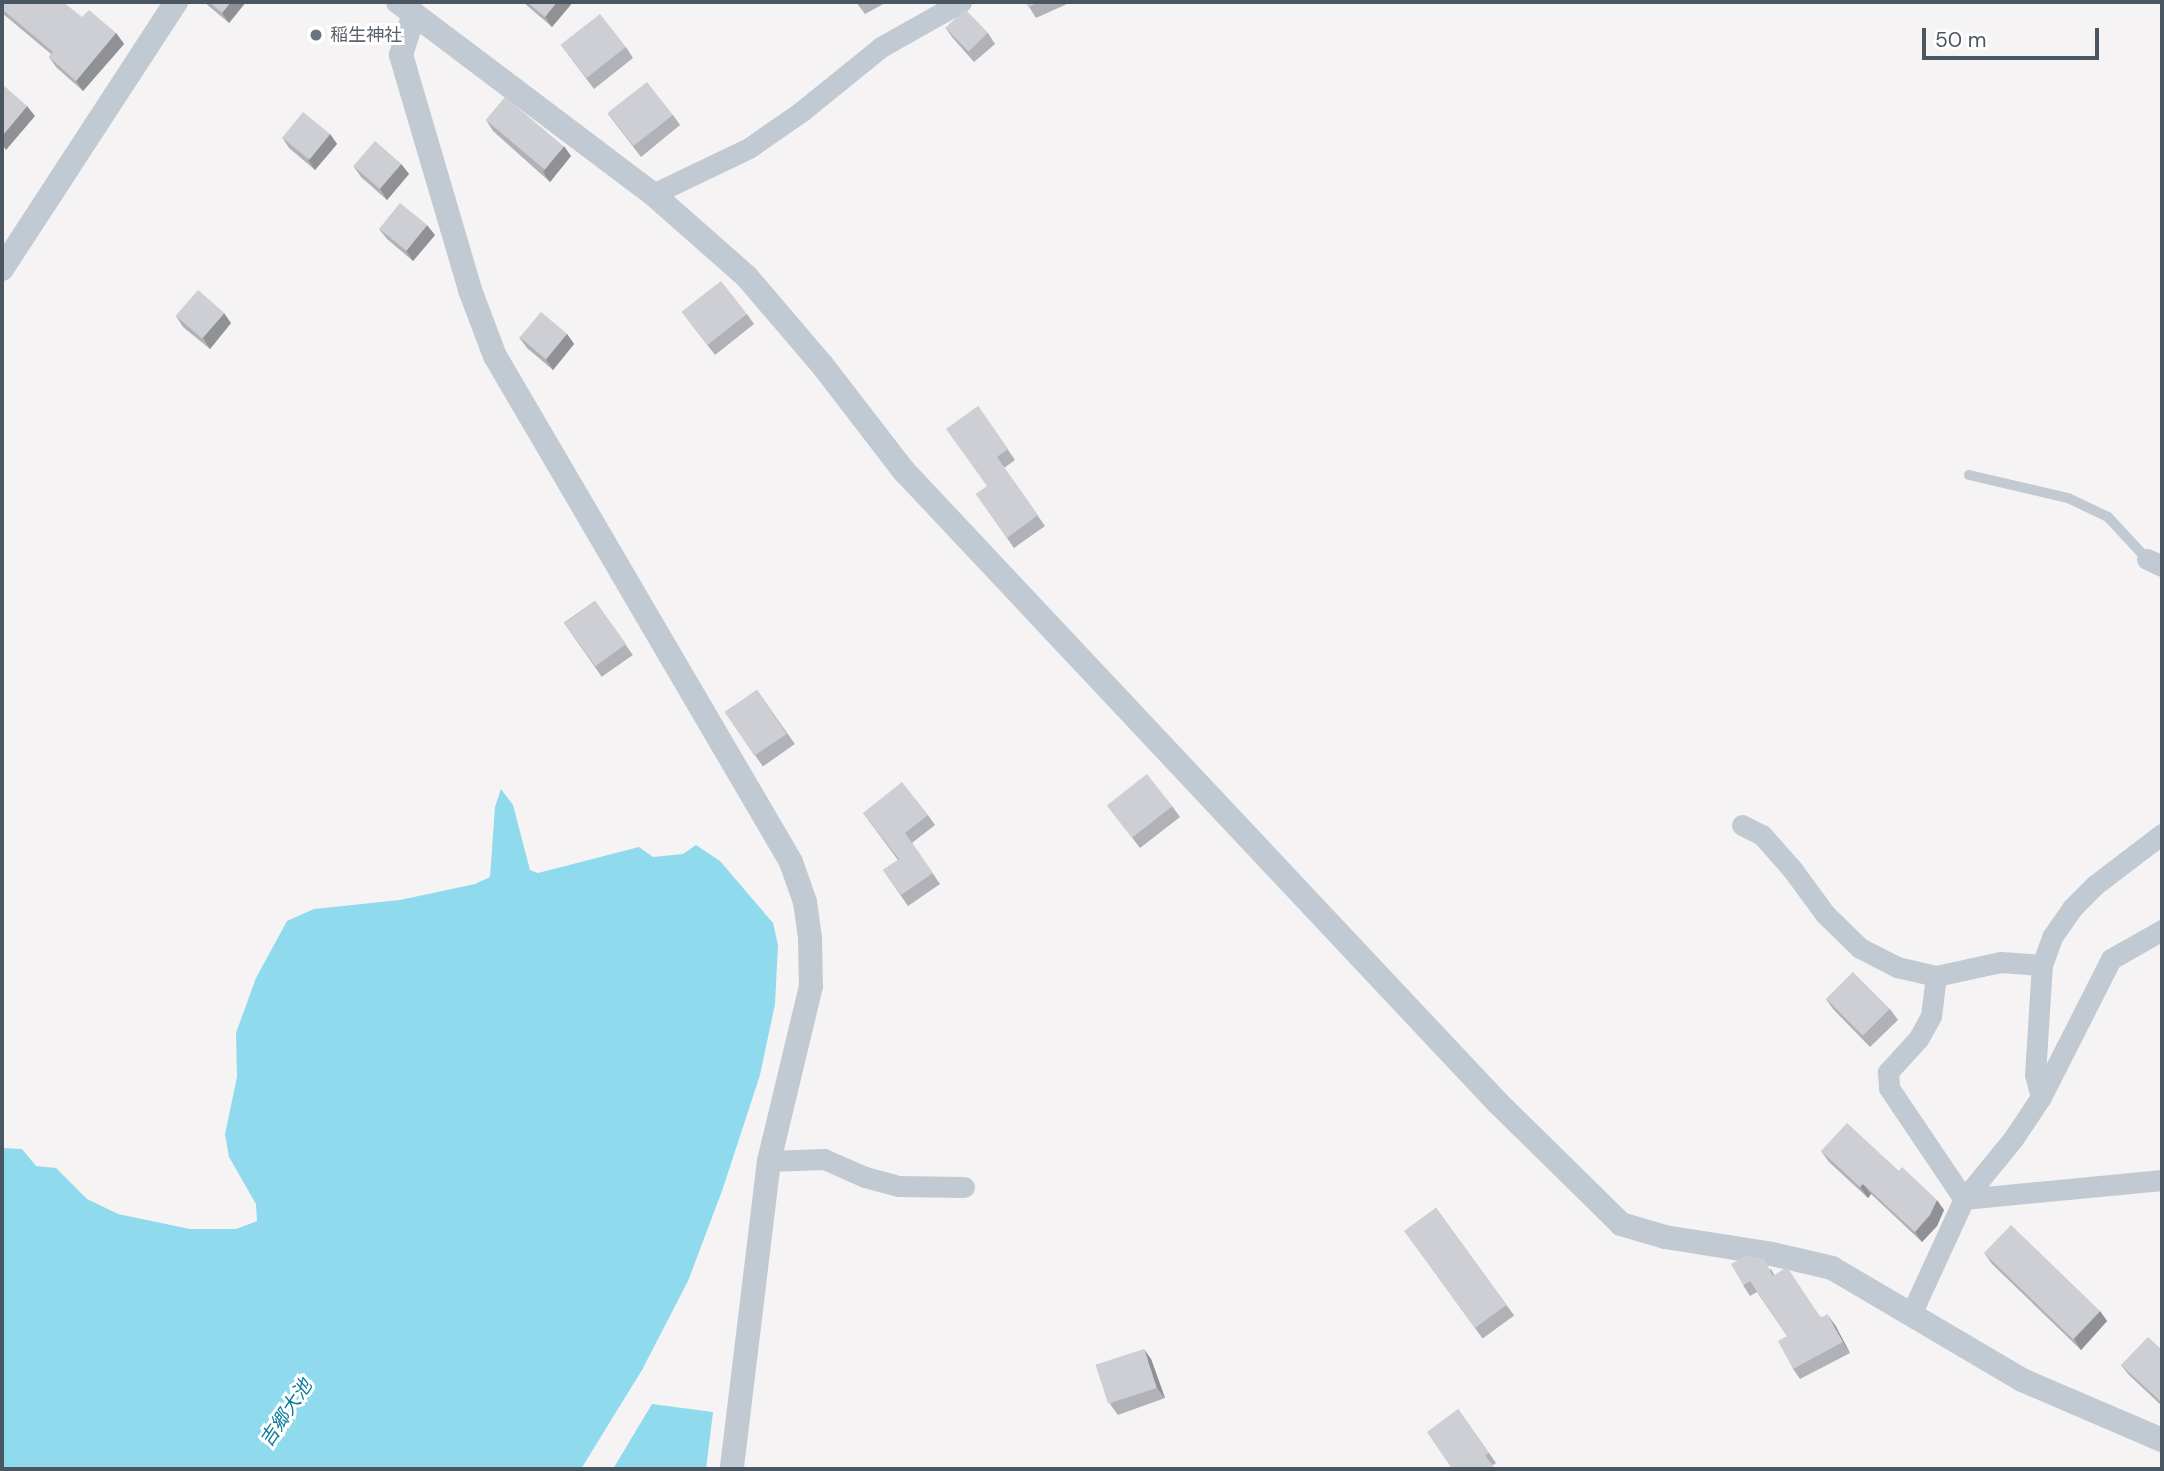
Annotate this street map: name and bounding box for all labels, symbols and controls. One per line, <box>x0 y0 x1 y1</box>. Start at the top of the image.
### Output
scale bar <box>1926 14 2103 58</box>
place label: 稲生神社 <box>330 24 402 46</box>
text: 50 m <box>1935 26 1986 54</box>
marker: 稲生神社 <box>308 27 324 43</box>
water label: 吉郷大池 <box>255 1375 317 1451</box>

